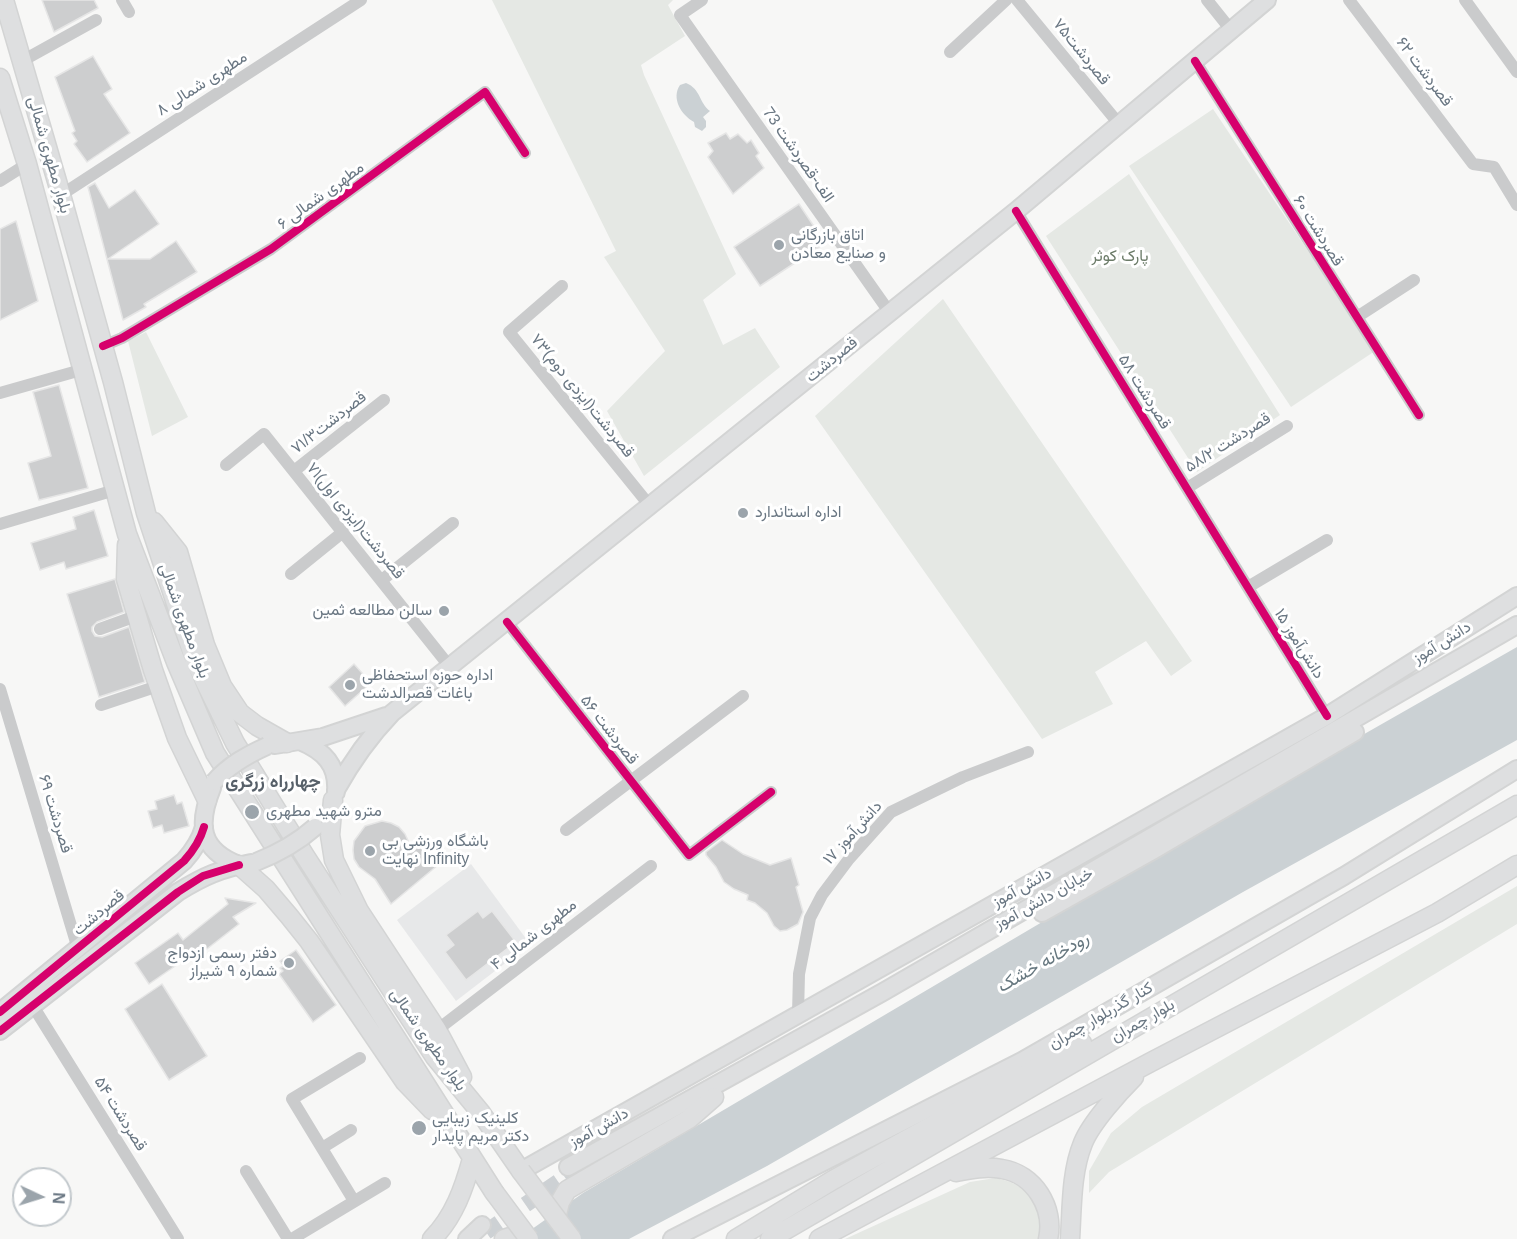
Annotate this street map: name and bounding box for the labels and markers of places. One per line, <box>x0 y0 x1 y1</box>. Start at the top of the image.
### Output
place label: اتاق بازرگانی و صنایع معادن <box>791 226 886 264</box>
marker: اتاق بازرگانی و صنایع معادن <box>772 238 786 252</box>
place label: اداره استاندارد <box>755 503 842 523</box>
marker: اداره استاندارد <box>736 506 750 520</box>
place label: سالن مطالعه ثمین <box>313 601 432 621</box>
marker: سالن مطالعه ثمین <box>437 604 451 618</box>
place label: اداره حوزه استحفاظی باغات قصرالدشت <box>362 666 493 704</box>
marker: اداره حوزه استحفاظی باغات قصرالدشت <box>343 678 357 692</box>
place label: مترو شهید مطهری <box>266 802 382 822</box>
marker: مترو شهید مطهری <box>243 803 261 821</box>
place label: باشگاه ورزشی بی نهایت Infinity <box>382 832 488 870</box>
marker: باشگاه ورزشی بی نهایت Infinity <box>363 844 377 858</box>
place label: دفتر رسمی ازدواج شماره ۹ شیراز <box>167 944 277 982</box>
marker: دفتر رسمی ازدواج شماره ۹ شیراز <box>282 956 296 970</box>
place label: کلینیک زیبایی دکتر مریم پایدار <box>432 1109 529 1147</box>
marker: کلینیک زیبایی دکتر مریم پایدار <box>410 1119 428 1137</box>

